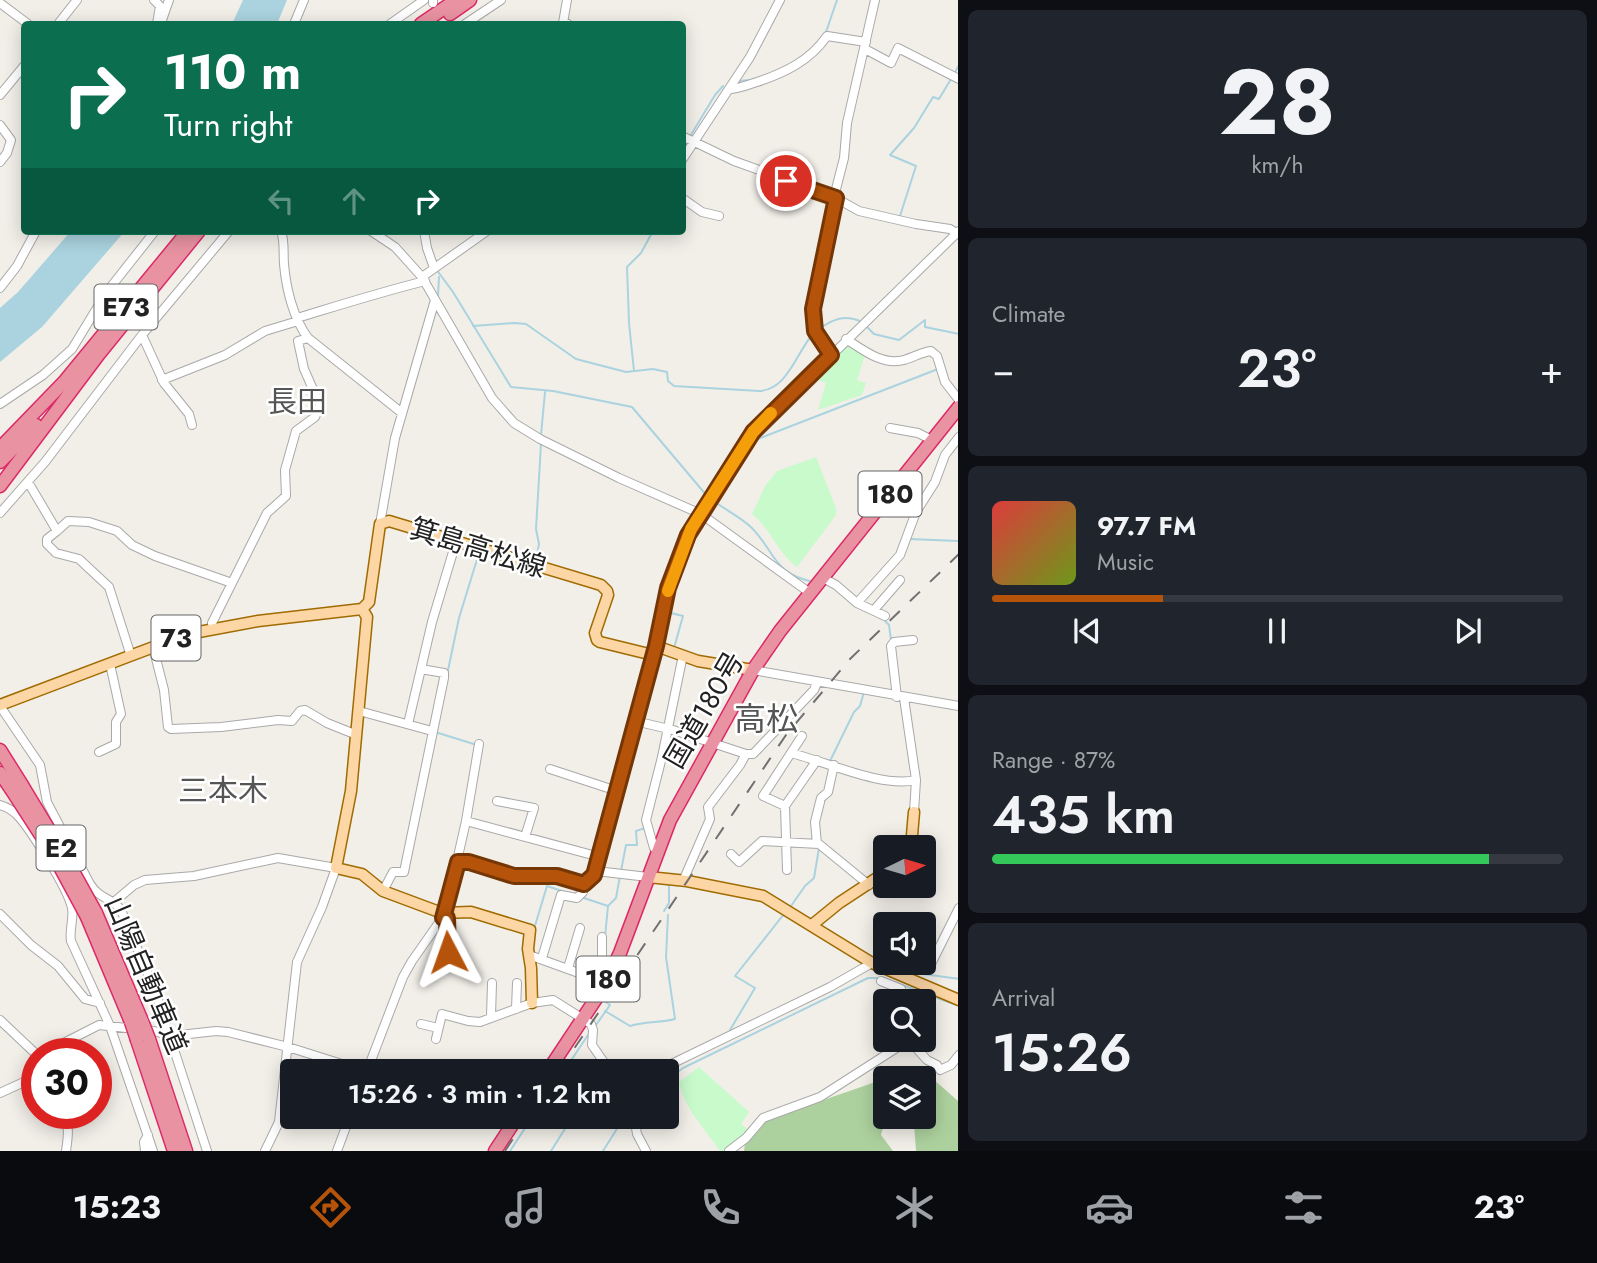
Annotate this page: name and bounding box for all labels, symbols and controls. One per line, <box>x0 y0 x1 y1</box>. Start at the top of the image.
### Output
text: 110 m <box>164 37 301 107</box>
text: 28 <box>1219 37 1336 168</box>
icon: right <box>49 49 140 140</box>
text: Turn right <box>164 102 293 148</box>
text: km/h <box>1252 148 1303 182</box>
pin <box>756 151 816 211</box>
icon: arrive <box>767 162 805 200</box>
icon: left <box>262 182 300 220</box>
icon: ahead <box>335 182 373 220</box>
icon: right <box>408 182 446 220</box>
road number: E73 <box>94 284 158 330</box>
text: Climate <box>992 297 1065 331</box>
text: 23° <box>1238 331 1316 407</box>
text: − <box>992 342 1014 397</box>
text: + <box>1540 342 1563 397</box>
district label: 長田 <box>267 380 327 423</box>
road number: 180 <box>858 472 922 516</box>
text: 97.7 FM <box>1097 507 1196 545</box>
street label: 箕島高松線 <box>405 508 551 588</box>
text: Music <box>1097 545 1154 579</box>
icon: previous <box>1068 612 1106 650</box>
icon: pause <box>1258 612 1296 650</box>
icon: next <box>1449 612 1487 650</box>
road number: 73 <box>152 616 200 660</box>
street label: 国道180号 <box>654 644 754 776</box>
district label: 高松 <box>734 696 798 742</box>
text: Range · 87% <box>992 743 1115 777</box>
district label: 三本木 <box>178 769 268 812</box>
text: 435 km <box>992 777 1175 853</box>
road number: E2 <box>36 826 86 870</box>
north arrow <box>873 835 936 898</box>
map controls <box>873 835 936 1129</box>
street label: 山陽自動車道 <box>94 890 198 1060</box>
button: sound <box>873 912 936 975</box>
position arrow <box>411 915 485 989</box>
road number: 180 <box>576 956 640 1002</box>
text: Arrival <box>992 981 1055 1015</box>
button: search <box>873 989 936 1052</box>
text: 15:26 <box>992 1015 1132 1091</box>
speed limit sign: 30 <box>21 1038 112 1129</box>
button: layers <box>873 1066 936 1129</box>
text: 15:26 · 3 min · 1.2 km <box>348 1075 611 1113</box>
icon: directions <box>306 1183 355 1232</box>
icon: music <box>501 1183 550 1232</box>
icon: phone <box>696 1183 745 1232</box>
icon: climate <box>890 1183 939 1232</box>
icon: car <box>1085 1183 1134 1232</box>
icon: filters <box>1279 1183 1328 1232</box>
text: 15:23 <box>73 1184 161 1230</box>
text: 23° <box>1474 1184 1524 1230</box>

